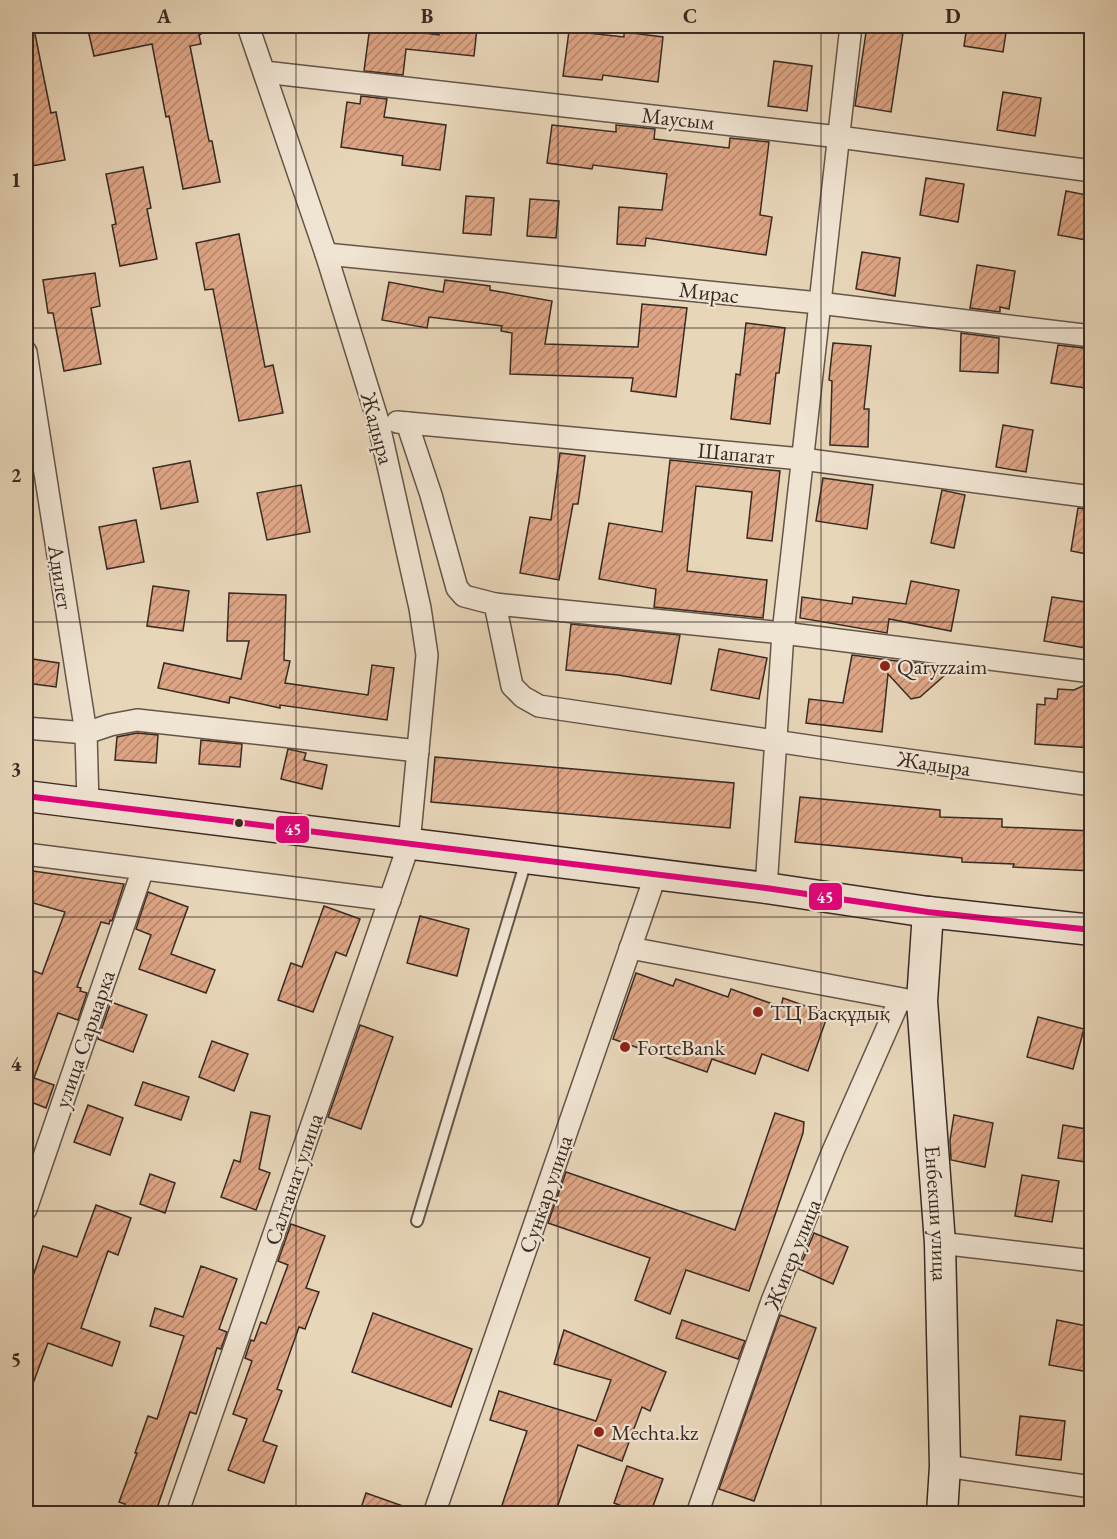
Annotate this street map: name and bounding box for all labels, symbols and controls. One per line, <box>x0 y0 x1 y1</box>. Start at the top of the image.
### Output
text: A <box>156 3 172 29</box>
text: B <box>421 3 433 29</box>
text: C <box>683 3 697 29</box>
text: D <box>945 3 961 29</box>
street label: Маусым <box>640 100 716 137</box>
text: 1 <box>11 167 21 193</box>
street label: Мирас <box>678 275 740 310</box>
street label: Жадыра <box>354 388 401 468</box>
street label: Шапагат <box>696 436 776 471</box>
text: 2 <box>11 462 22 488</box>
street label: Адилет <box>41 542 80 611</box>
place label: Qaryzzaim <box>897 652 987 681</box>
marker: Qaryzzaim <box>878 659 892 673</box>
street label: Жадыра <box>894 744 973 783</box>
text: 3 <box>11 756 21 782</box>
line badge: 45 <box>275 815 310 844</box>
unlabelled marker <box>233 817 245 829</box>
text: 45 <box>285 819 301 840</box>
line badge: 45 <box>808 882 843 911</box>
text: 45 <box>817 887 833 908</box>
street label: улица Сарыарка <box>47 966 122 1112</box>
place label: ТЦ Басқұдық <box>770 998 891 1027</box>
marker: ТЦ Басқұдық <box>751 1005 765 1019</box>
place label: ForteBank <box>637 1033 726 1062</box>
marker: ForteBank <box>618 1040 632 1054</box>
text: 4 <box>11 1051 22 1077</box>
street label: Салтанат улица <box>257 1109 330 1249</box>
street label: Сункар улица <box>512 1131 579 1257</box>
street label: Енбекши улица <box>918 1144 955 1282</box>
street label: Жигер улица <box>757 1194 828 1315</box>
text: 5 <box>11 1346 21 1372</box>
place label: Mechta.kz <box>611 1418 699 1447</box>
marker: Mechta.kz <box>592 1425 606 1439</box>

